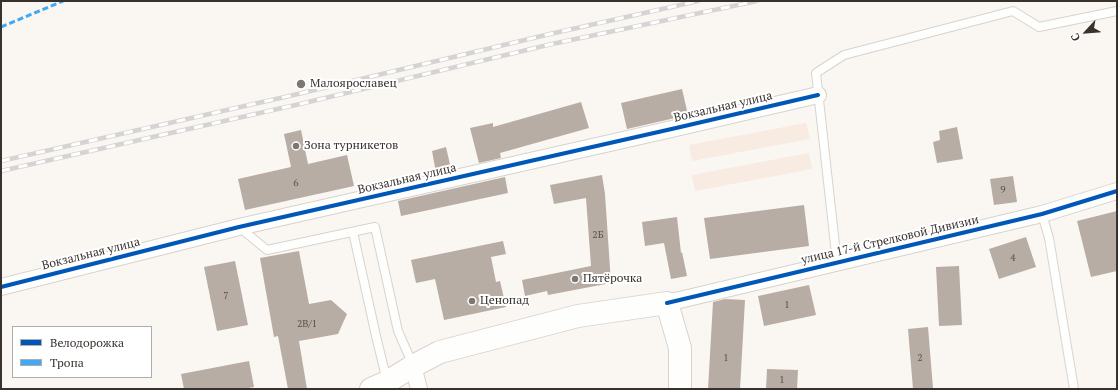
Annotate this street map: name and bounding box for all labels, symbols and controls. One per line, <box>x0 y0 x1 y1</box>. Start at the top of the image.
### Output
north arrow <box>1066 12 1106 52</box>
text: С <box>1067 31 1083 44</box>
place label: Малоярославец <box>310 77 397 91</box>
marker: Малоярославец <box>295 78 307 90</box>
street label: Вокзальная улица <box>672 89 774 125</box>
place label: Зона турникетов <box>304 139 398 153</box>
marker: Зона турникетов <box>291 141 301 151</box>
street label: Вокзальная улица <box>356 161 458 197</box>
house number: 6 <box>293 177 299 189</box>
house number: 9 <box>1000 184 1006 196</box>
street label: улица 17-й Стрелковой Дивизии <box>800 213 980 267</box>
house number: 2Б <box>592 229 604 241</box>
street label: Вокзальная улица <box>40 235 142 273</box>
house number: 4 <box>1010 252 1016 264</box>
place label: Пятёрочка <box>583 272 642 286</box>
marker: Пятёрочка <box>570 274 580 284</box>
house number: 7 <box>223 290 229 302</box>
place label: Ценопад <box>480 294 529 308</box>
marker: Ценопад <box>467 296 477 306</box>
house number: 1 <box>784 299 790 311</box>
house number: 2В/1 <box>297 318 317 330</box>
legend <box>12 326 152 378</box>
text: Велодорожка <box>50 335 124 350</box>
house number: 1 <box>723 352 729 364</box>
house number: 2 <box>917 352 923 364</box>
text: Тропа <box>50 355 84 370</box>
house number: 1 <box>779 374 785 386</box>

